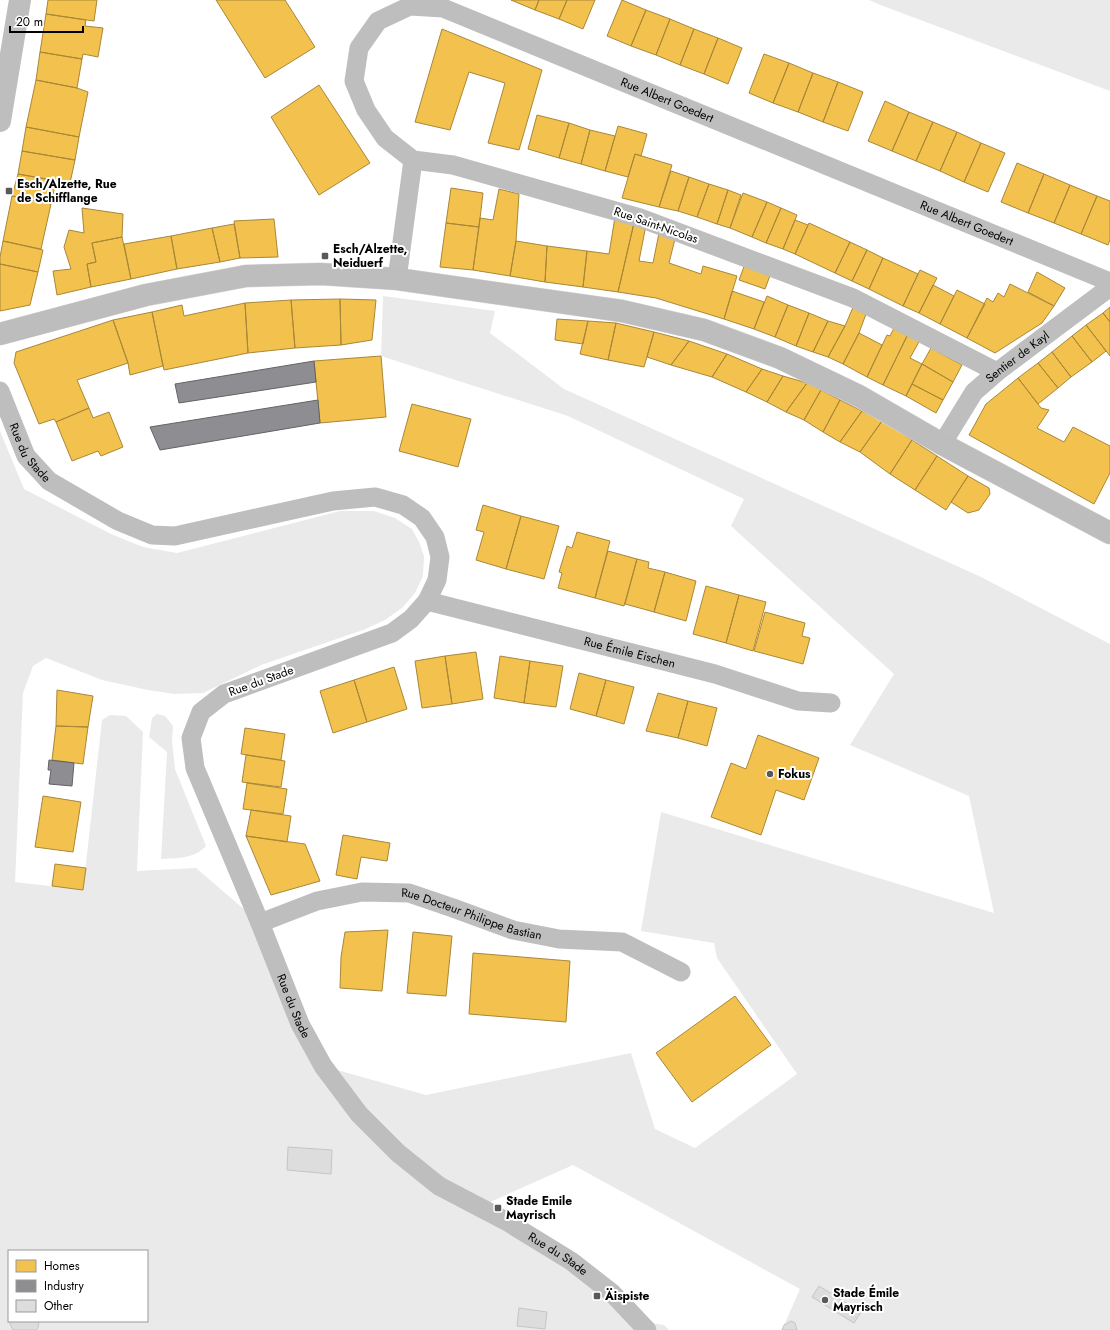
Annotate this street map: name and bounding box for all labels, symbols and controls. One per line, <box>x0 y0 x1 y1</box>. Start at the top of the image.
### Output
scale bar <box>10 8 83 34</box>
text: 20 m <box>16 13 43 31</box>
street label: Rue Albert Goedert <box>618 73 717 127</box>
place label: Esch/Alzette, Rue de Schifflange <box>17 175 117 207</box>
marker: Esch/Alzette, Rue de Schifflange <box>4 186 14 196</box>
street label: Rue Albert Goedert <box>917 196 1016 250</box>
street label: Rue Saint-Nicolas <box>611 202 701 248</box>
place label: Esch/Alzette, Neiduerf <box>333 240 407 272</box>
marker: Esch/Alzette, Neiduerf <box>320 251 330 261</box>
street label: Sentier de Kayl <box>982 327 1053 387</box>
street label: Rue du Stade <box>5 420 55 486</box>
street label: Rue Émile Eischen <box>582 632 677 673</box>
street label: Rue du Stade <box>226 661 296 701</box>
place label: Fokus <box>778 765 811 783</box>
marker: Fokus <box>765 769 775 779</box>
street label: Rue Docteur Philippe Bastian <box>401 884 543 944</box>
street label: Rue du Stade <box>272 971 315 1041</box>
place label: Stade Emile Mayrisch <box>506 1192 572 1224</box>
marker: Stade Emile Mayrisch <box>493 1203 503 1213</box>
street label: Rue du Stade <box>525 1228 592 1280</box>
legend <box>8 1250 148 1322</box>
text: Homes <box>44 1257 80 1275</box>
text: Industry <box>44 1277 85 1295</box>
place label: Stade Émile Mayrisch <box>833 1284 899 1316</box>
place label: Äispiste <box>604 1287 650 1305</box>
marker: Äispiste <box>592 1291 602 1301</box>
marker: Stade Émile Mayrisch <box>820 1295 830 1305</box>
text: Other <box>44 1297 74 1315</box>

